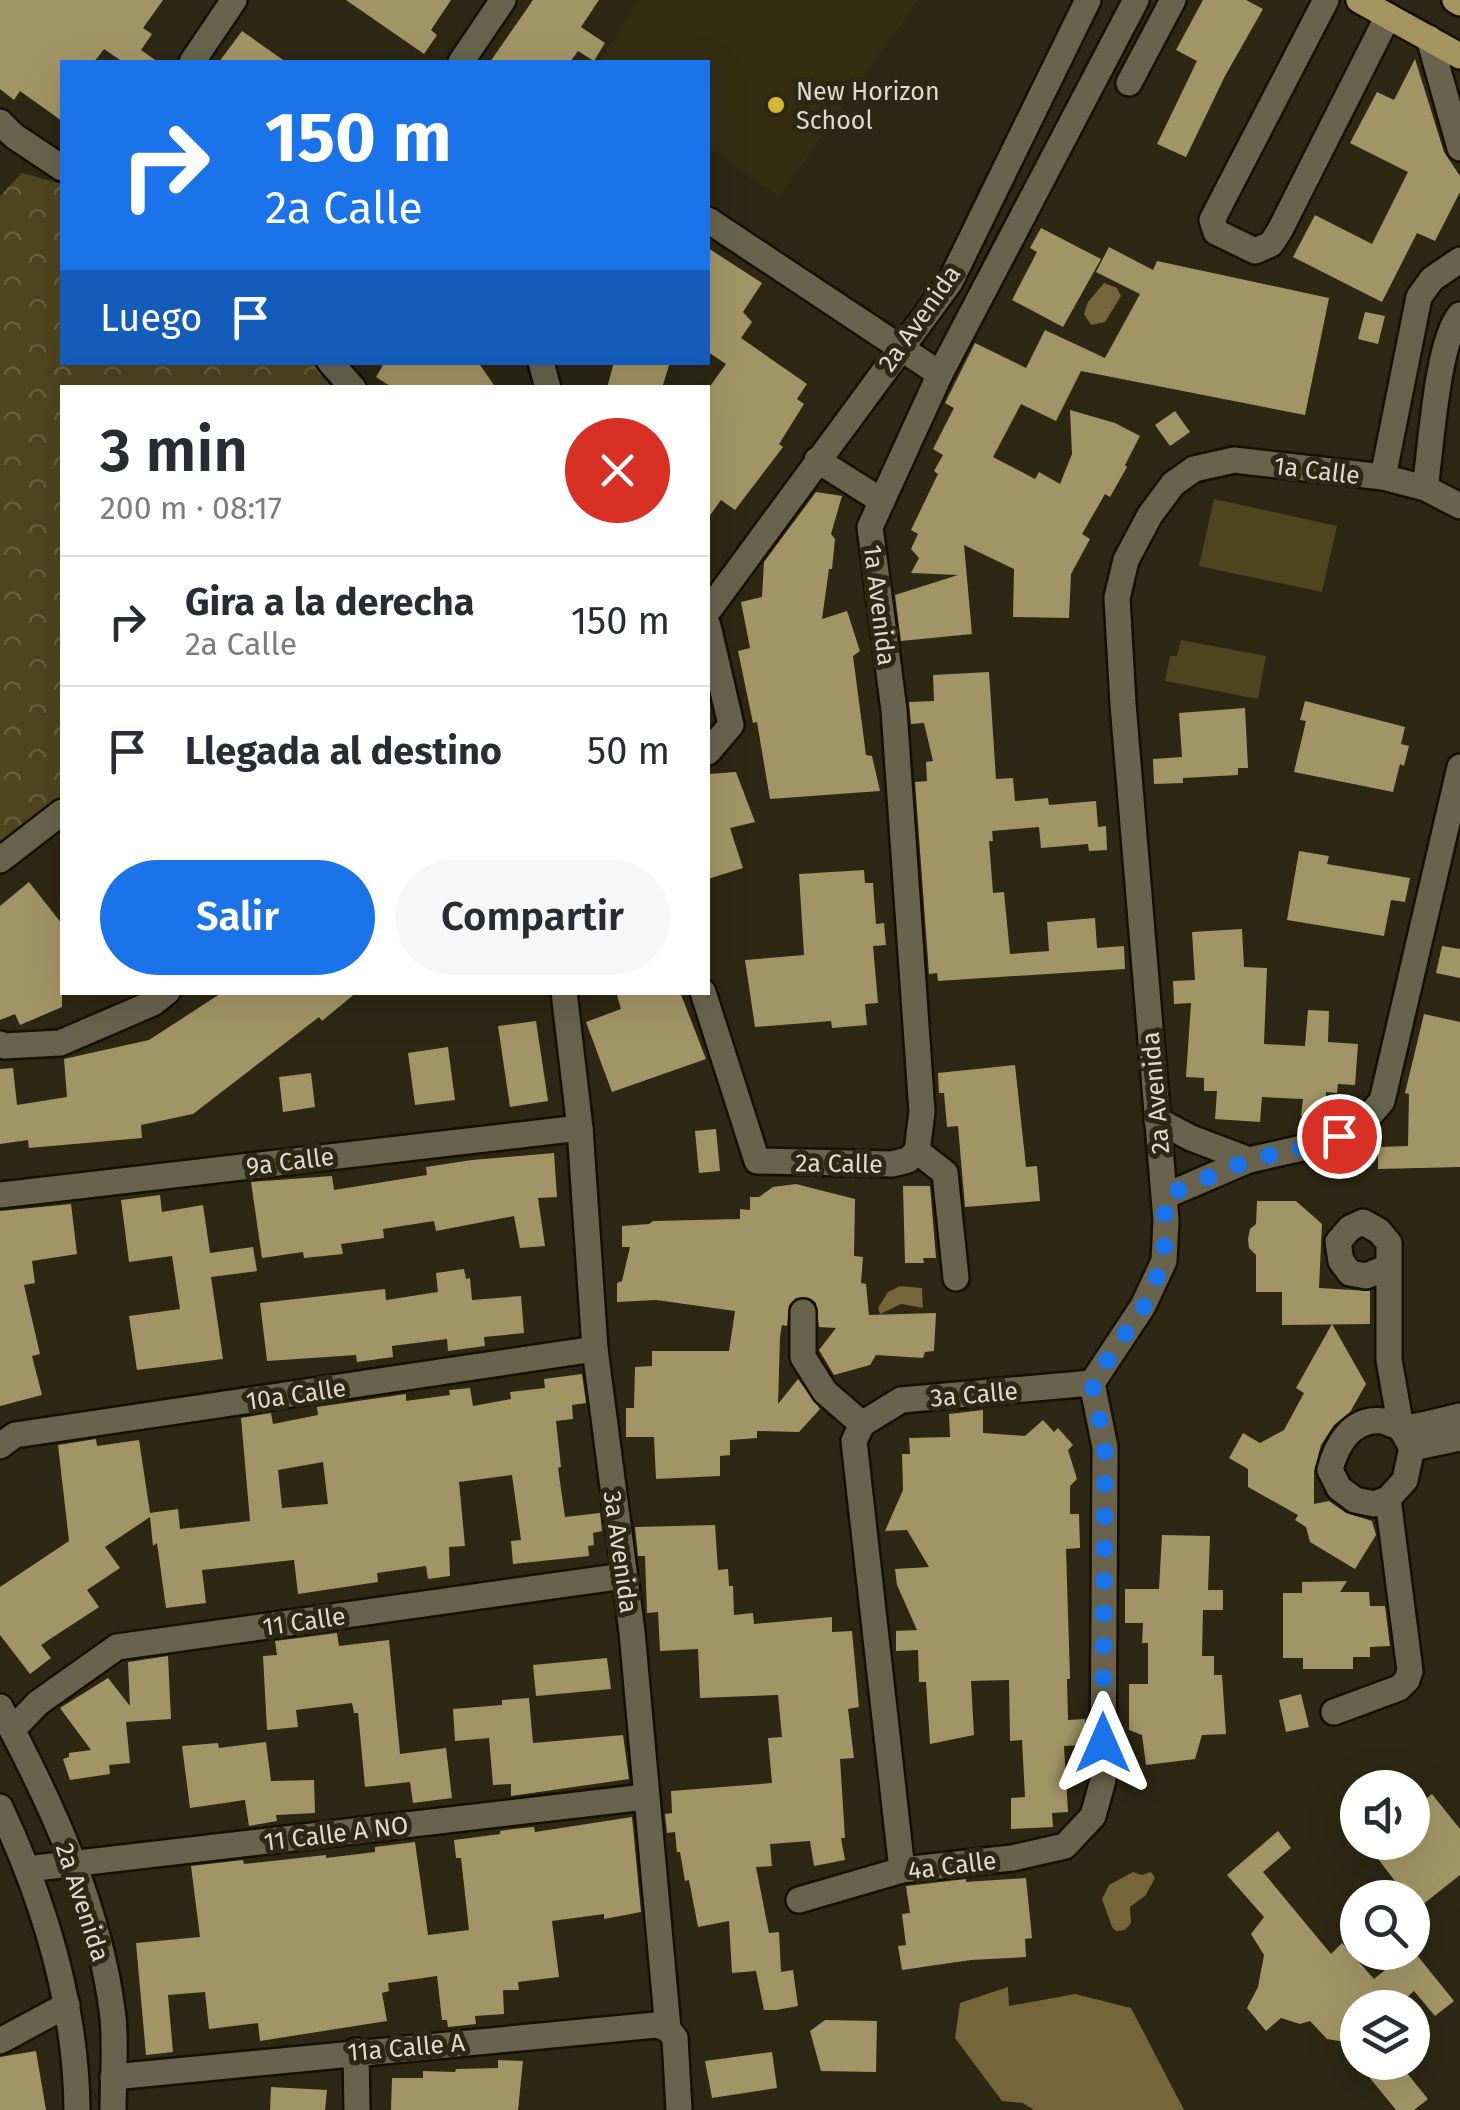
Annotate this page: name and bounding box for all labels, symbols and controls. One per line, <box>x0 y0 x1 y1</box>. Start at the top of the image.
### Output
place label: New Horizon School <box>796 77 940 136</box>
marker: New Horizon School <box>765 94 787 116</box>
text: 150 m <box>265 96 452 180</box>
icon: right <box>100 100 230 230</box>
text: 2a Calle <box>265 181 423 235</box>
street label: 2a Avenida <box>872 260 967 377</box>
icon: arrive <box>223 290 278 345</box>
text: Luego <box>100 295 203 341</box>
text: 3 min <box>100 415 248 487</box>
button: close <box>565 418 670 523</box>
street label: 1a Calle <box>1272 451 1362 491</box>
text: 200 m · 08:17 <box>100 489 282 527</box>
street label: 1a Avenida <box>857 543 901 667</box>
text: Gira a la derecha <box>185 579 475 625</box>
icon: right <box>100 594 155 649</box>
text: 150 m <box>571 598 670 644</box>
text: 2a Calle <box>185 625 297 663</box>
icon: arrive <box>100 724 155 779</box>
text: Llegada al destino <box>185 728 502 774</box>
text: 50 m <box>587 728 670 774</box>
button: Salir <box>100 860 375 975</box>
button: Compartir <box>395 860 670 975</box>
street label: 2a Avenida <box>1136 1030 1176 1155</box>
pin <box>1297 1094 1382 1179</box>
icon: arrive <box>1312 1109 1367 1164</box>
street label: 9a Calle <box>244 1142 336 1182</box>
street label: 2a Calle <box>795 1148 883 1180</box>
street label: 10a Calle <box>244 1373 348 1417</box>
street label: 3a Calle <box>929 1376 1019 1414</box>
street label: 3a Avenida <box>597 1489 643 1615</box>
street label: 11 Calle <box>261 1601 347 1643</box>
position arrow <box>1051 1691 1155 1795</box>
map controls <box>1340 1770 1430 2080</box>
button: sound <box>1340 1770 1430 1860</box>
street label: 11 Calle A NO <box>262 1810 410 1858</box>
street label: 2a Avenida <box>49 1839 115 1965</box>
street label: 4a Calle <box>906 1846 998 1886</box>
button: search <box>1340 1880 1430 1970</box>
button: layers <box>1340 1990 1430 2080</box>
street label: 11a Calle A <box>346 2028 467 2068</box>

